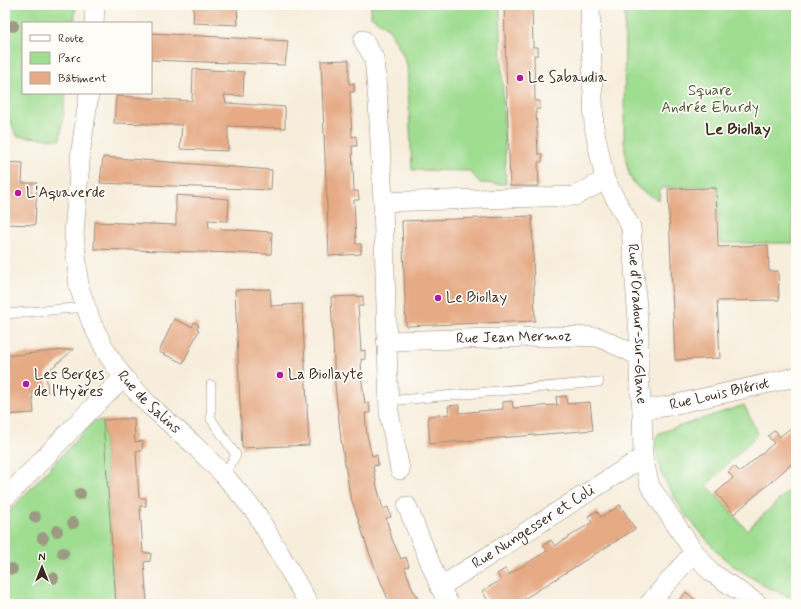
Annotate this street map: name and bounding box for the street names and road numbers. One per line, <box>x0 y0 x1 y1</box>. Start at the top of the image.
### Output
street label: Rue d'Oradour-sur-Glane <box>622 243 651 405</box>
street label: Rue Jean Mermoz <box>456 326 572 349</box>
street label: Rue de Salins <box>112 367 185 439</box>
street label: Rue Louis Blériot <box>668 373 772 415</box>
street label: Rue Nungesser et Coli <box>468 480 599 574</box>

